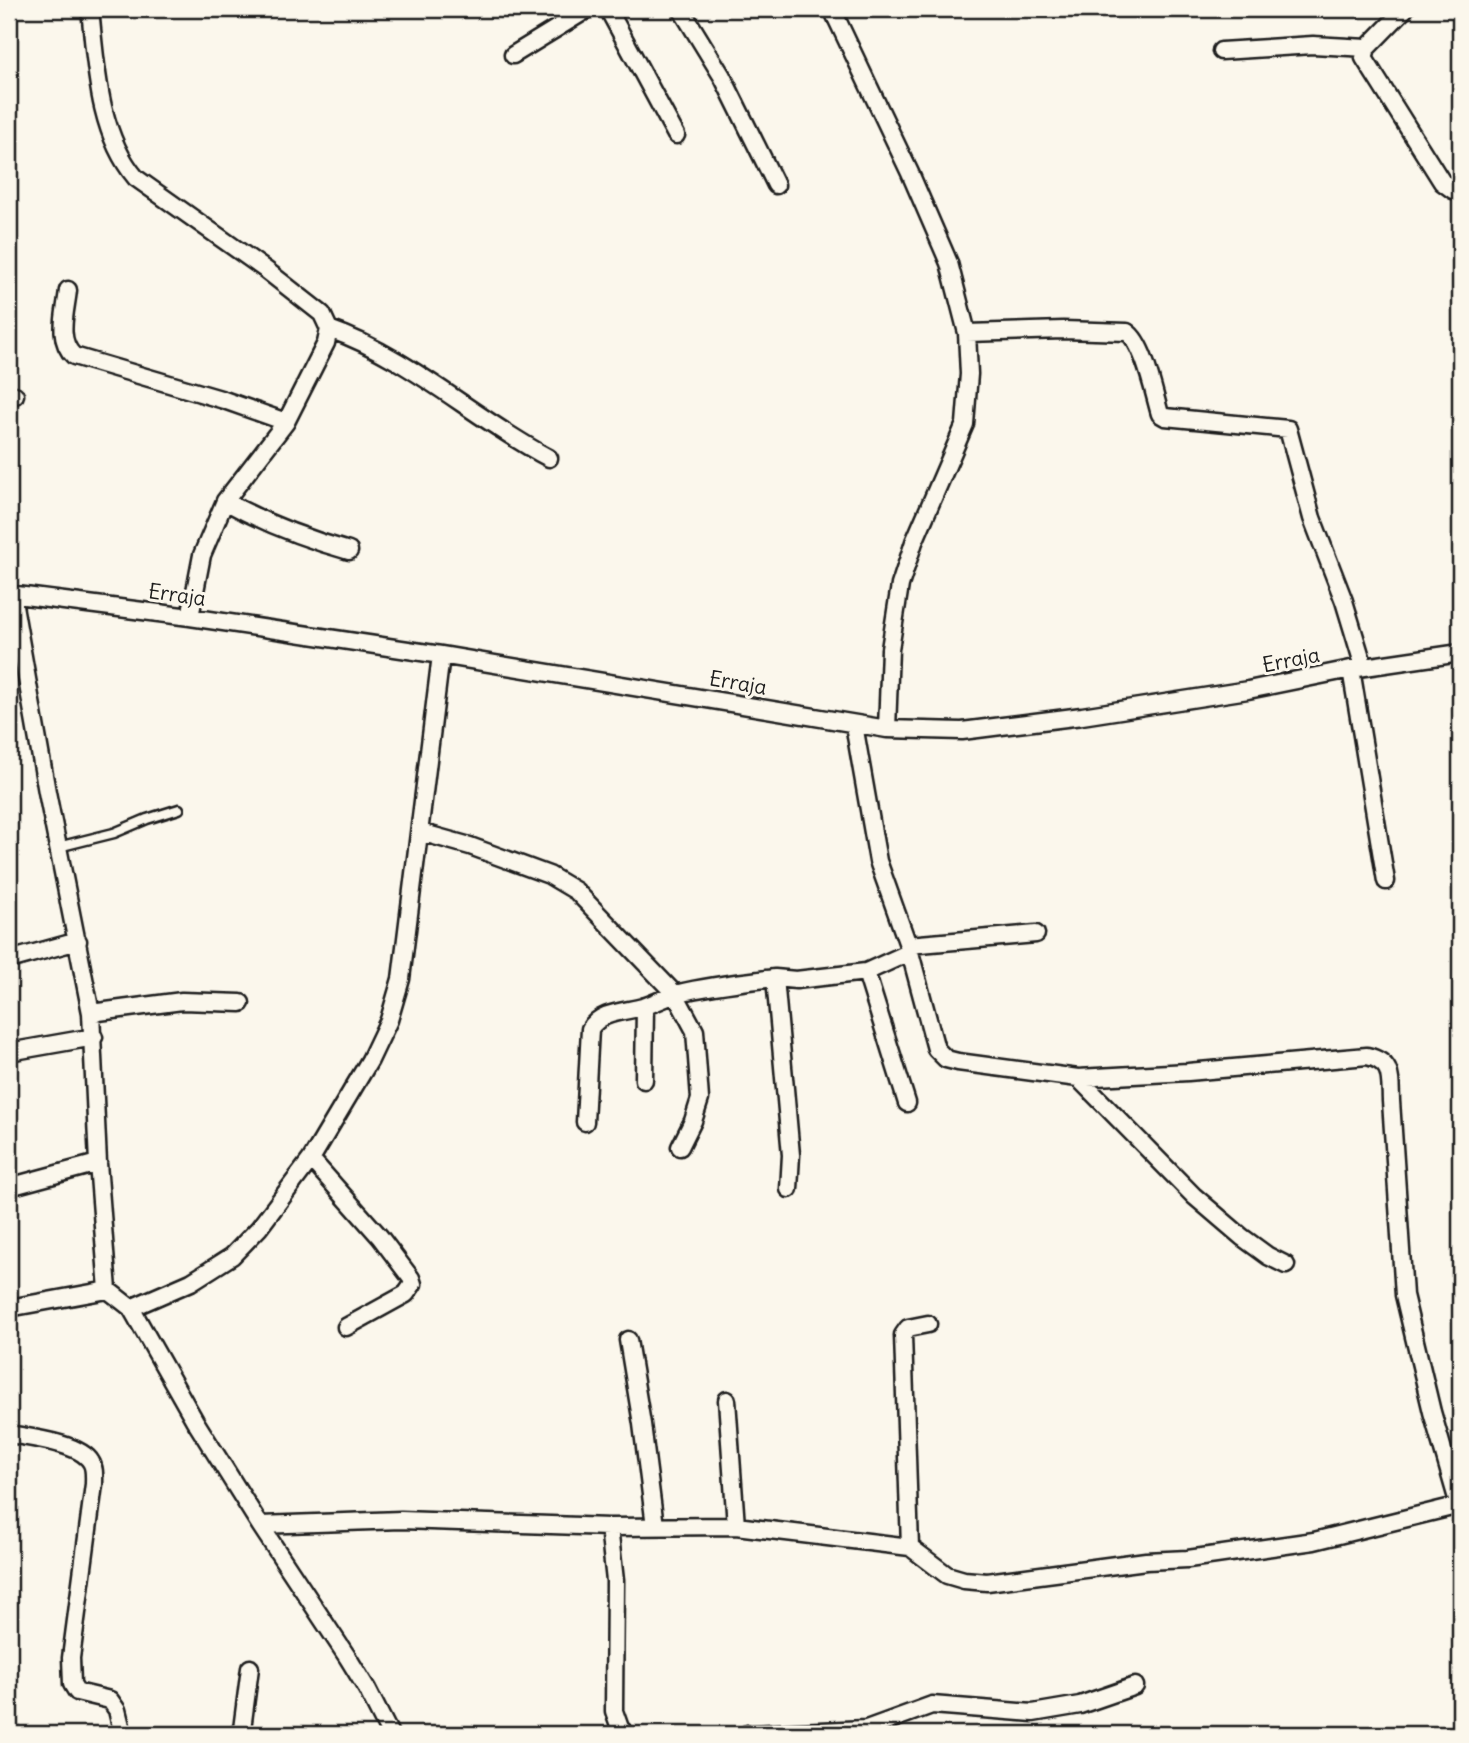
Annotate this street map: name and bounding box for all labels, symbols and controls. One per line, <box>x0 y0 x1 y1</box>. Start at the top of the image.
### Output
street label: Erraja <box>147 577 208 612</box>
street label: Erraja <box>1260 641 1322 678</box>
street label: Erraja <box>707 664 769 701</box>

